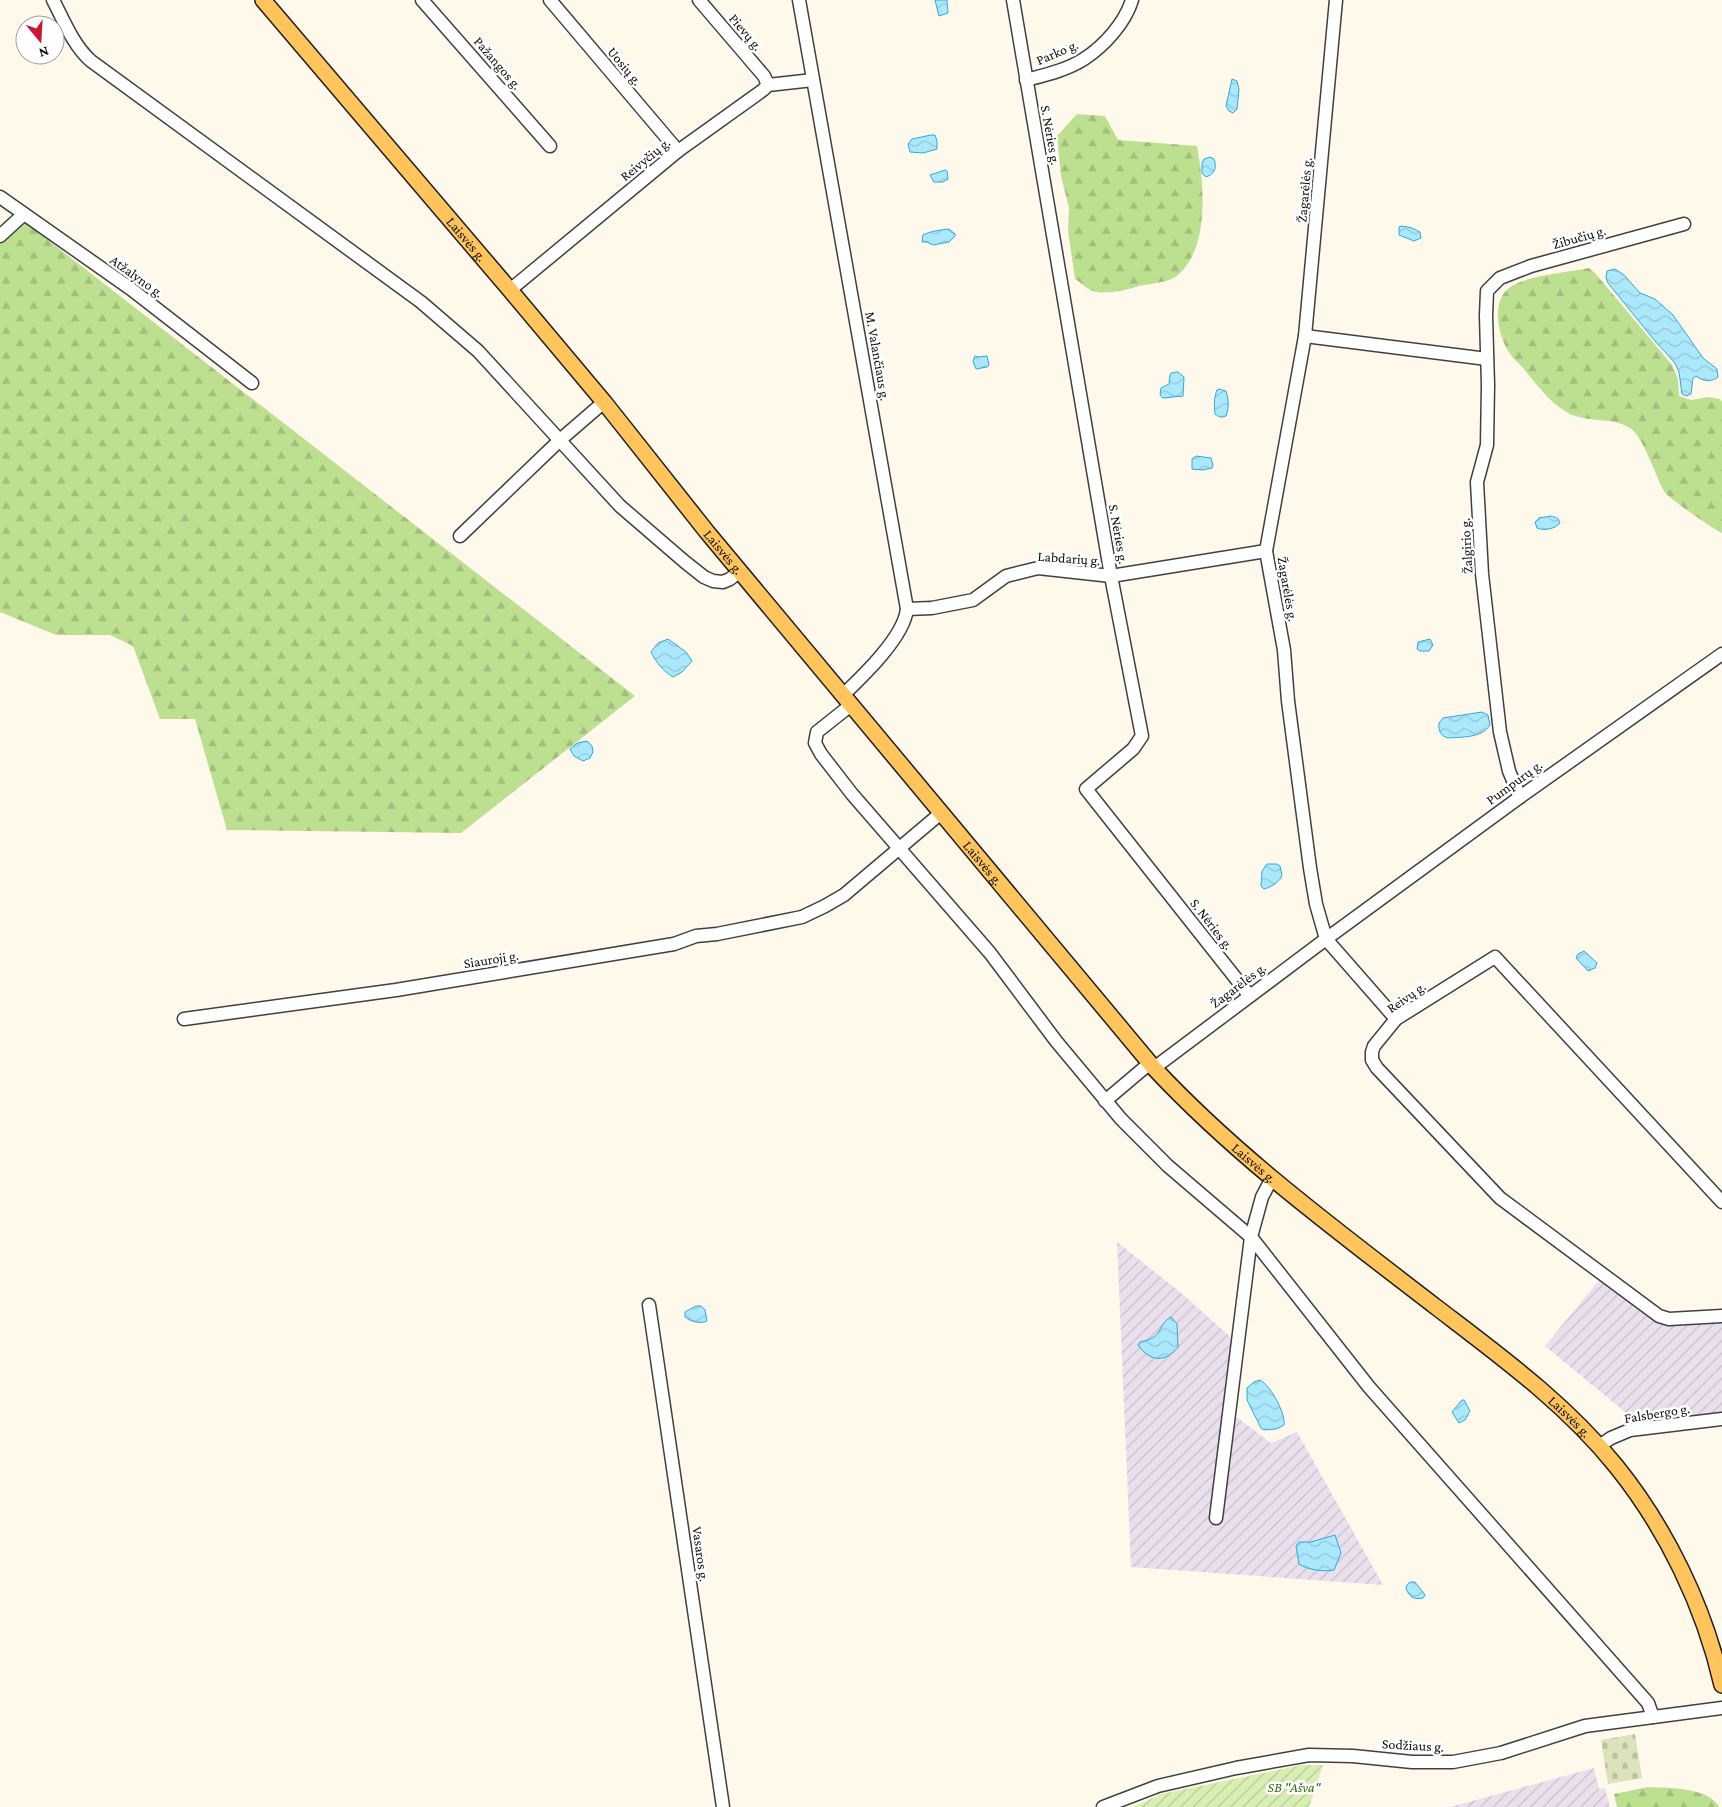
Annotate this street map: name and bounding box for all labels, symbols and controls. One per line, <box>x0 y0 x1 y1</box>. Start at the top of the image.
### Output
street label: Pievų g. <box>726 10 766 54</box>
north arrow <box>15 15 65 65</box>
street label: Pažangos g. <box>471 33 525 93</box>
street label: Parko g. <box>1034 36 1080 68</box>
text: N <box>37 43 51 62</box>
street label: Uosių g. <box>604 44 646 88</box>
street label: S. Nėries g. <box>1038 104 1064 166</box>
street label: Reivyčių g. <box>617 134 673 184</box>
street label: Žagarėlės g. <box>1293 157 1315 223</box>
street label: Laisvės g. <box>443 214 490 264</box>
street label: Žibučių g. <box>1550 222 1608 252</box>
street label: Atžalyno g. <box>107 251 167 301</box>
street label: M. Valančiaus g. <box>862 310 894 402</box>
street label: S. Nėries g. <box>1106 503 1132 565</box>
street label: Žalgirio g. <box>1457 518 1475 574</box>
street label: Laisvės g. <box>701 526 747 577</box>
street label: Labdarių g. <box>1037 548 1101 568</box>
street label: Žagarėlės g. <box>1274 555 1302 623</box>
street label: Pumpurų g. <box>1483 756 1545 808</box>
street label: Laisvės g. <box>960 838 1006 888</box>
street label: S. Nėries g. <box>1187 895 1237 953</box>
street label: Siauroji g. <box>462 947 520 972</box>
street label: Žagarėlės g. <box>1207 959 1269 1011</box>
street label: Reivų g. <box>1384 978 1428 1016</box>
street label: Laisvės g. <box>1229 1140 1279 1186</box>
street label: Laisvės g. <box>1545 1392 1594 1441</box>
street label: Falsbergo g. <box>1623 1400 1691 1426</box>
street label: Vasaros g. <box>689 1525 713 1583</box>
street label: Sodžiaus g. <box>1381 1735 1445 1755</box>
park label: SB "Ašva" <box>1268 1779 1322 1795</box>

